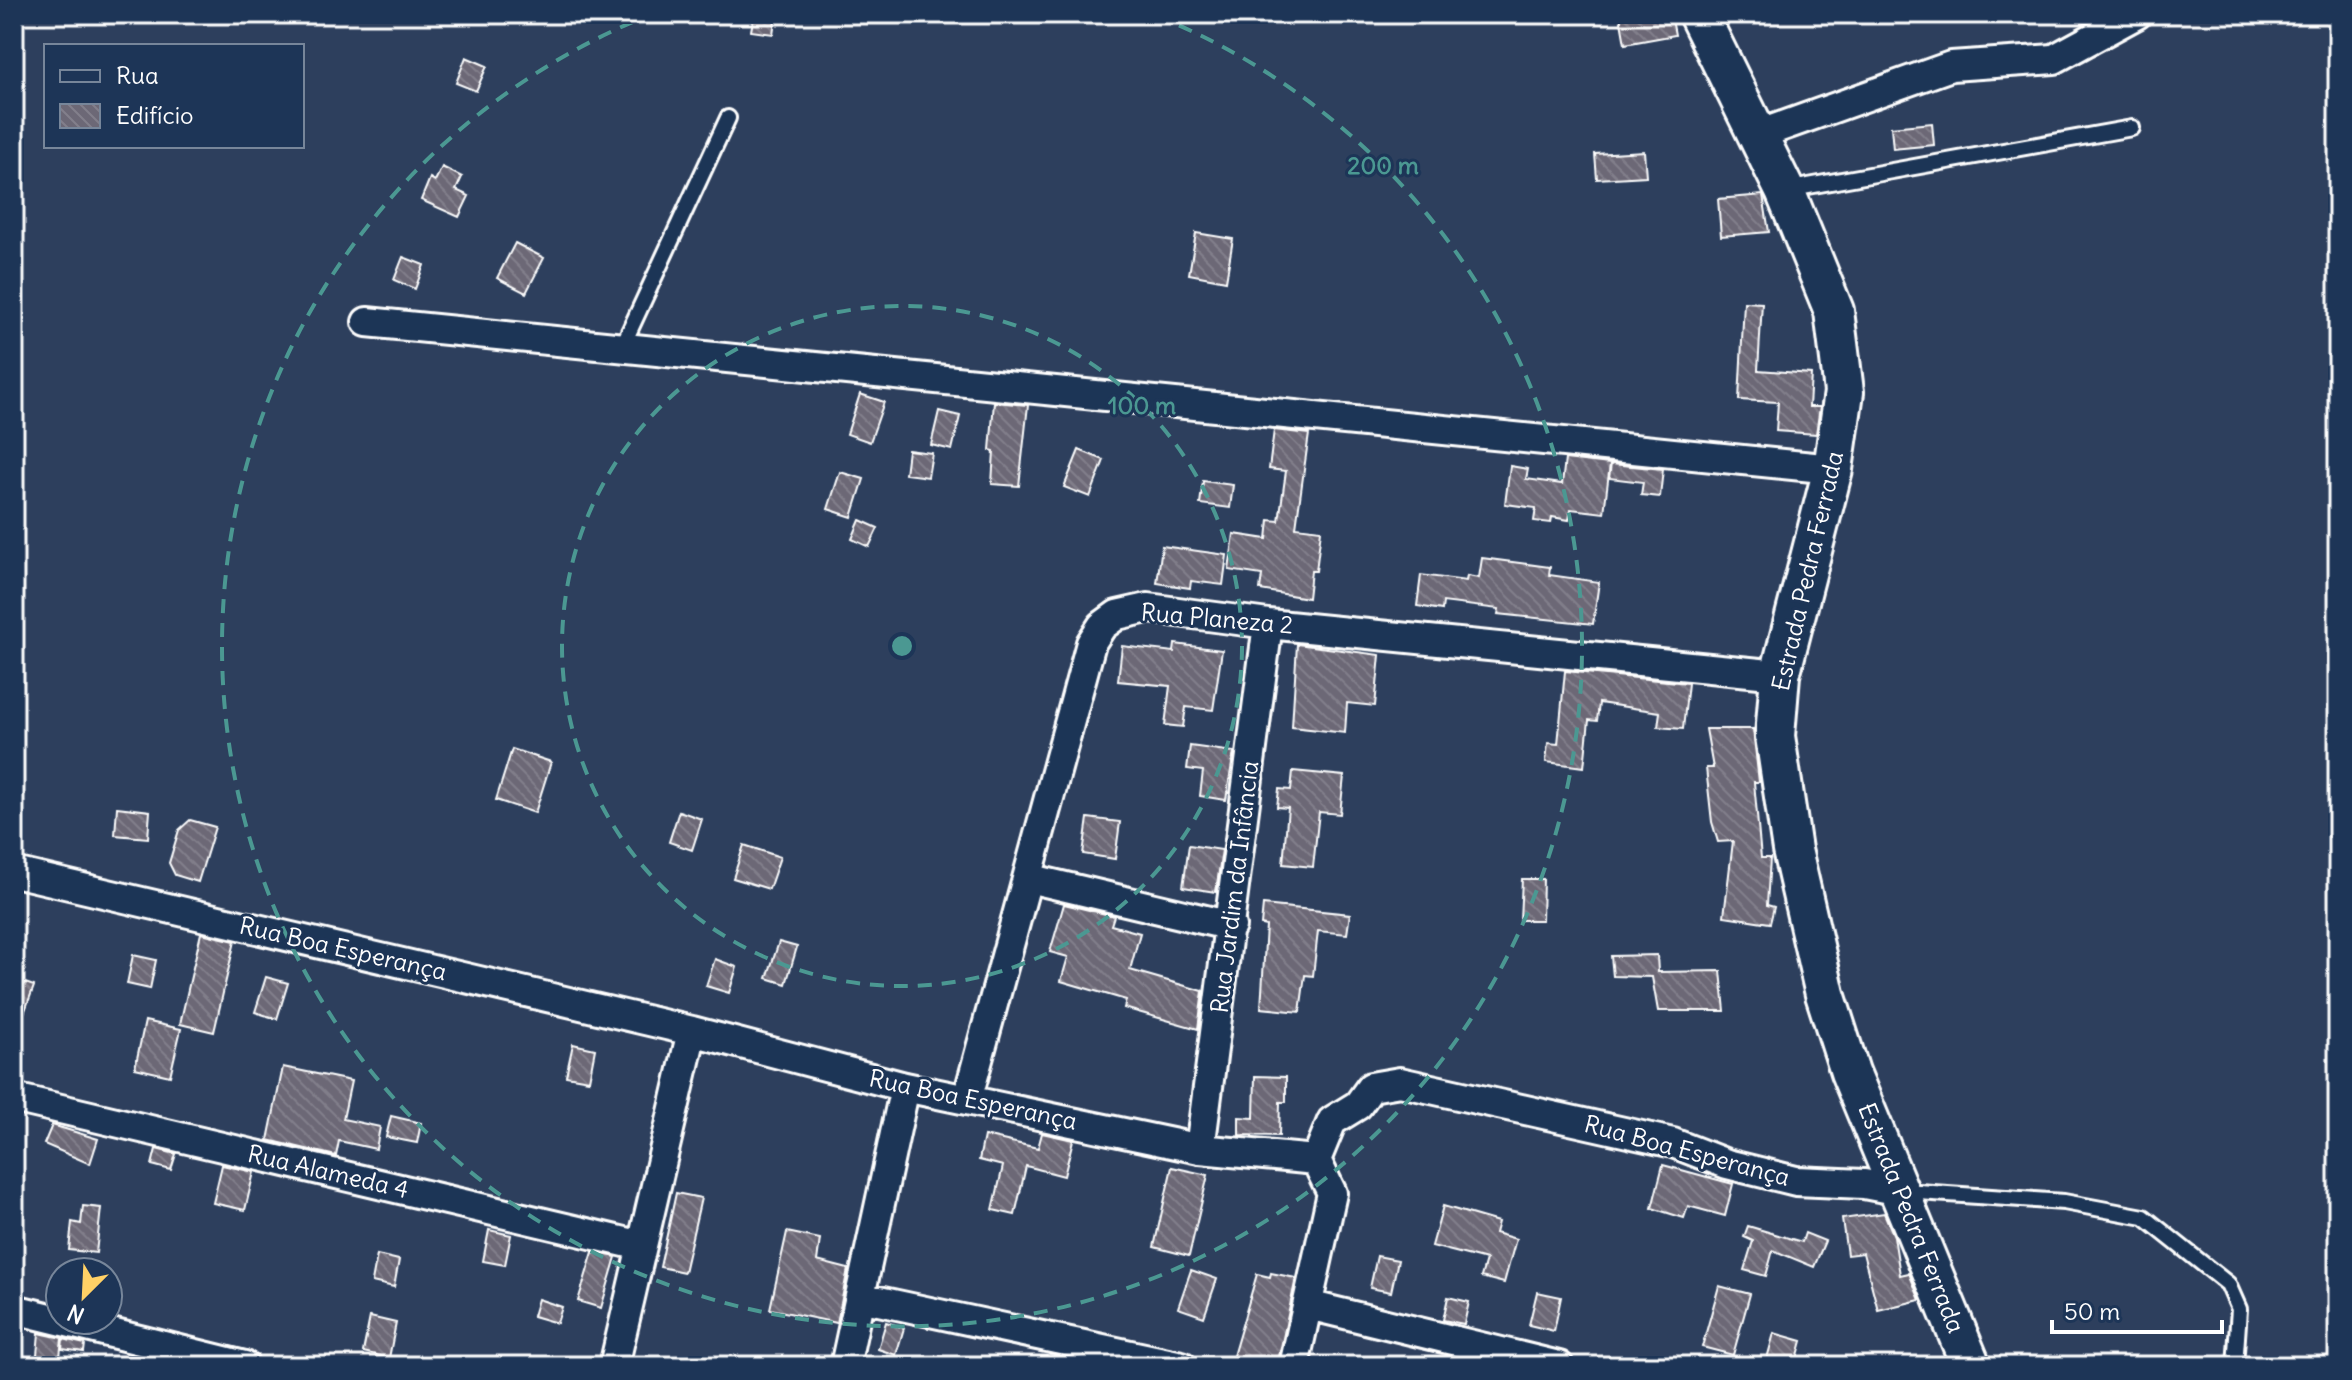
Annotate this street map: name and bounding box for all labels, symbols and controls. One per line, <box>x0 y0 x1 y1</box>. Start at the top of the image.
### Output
legend <box>44 44 304 148</box>
text: Rua <box>116 60 159 90</box>
text: Edifício <box>116 100 194 130</box>
text: 200 m <box>1347 150 1419 180</box>
text: 100 m <box>1108 390 1176 420</box>
street label: Estrada Pedra Ferrada <box>1765 448 1849 694</box>
street label: Rua Planeza 2 <box>1140 596 1294 640</box>
centre of rings <box>888 632 916 660</box>
street label: Rua Jardim da Infância <box>1204 759 1264 1015</box>
street label: Rua Boa Esperança <box>237 910 450 986</box>
street label: Rua Boa Esperança <box>867 1062 1080 1136</box>
street label: Estrada Pedra Ferrada <box>1852 1098 1972 1337</box>
street label: Rua Boa Esperança <box>1581 1108 1793 1192</box>
street label: Rua Alameda 4 <box>245 1138 412 1204</box>
north arrow <box>44 1256 124 1336</box>
scale bar <box>2052 1284 2222 1334</box>
text: 50 m <box>2064 1296 2120 1326</box>
text: N <box>63 1298 89 1330</box>

